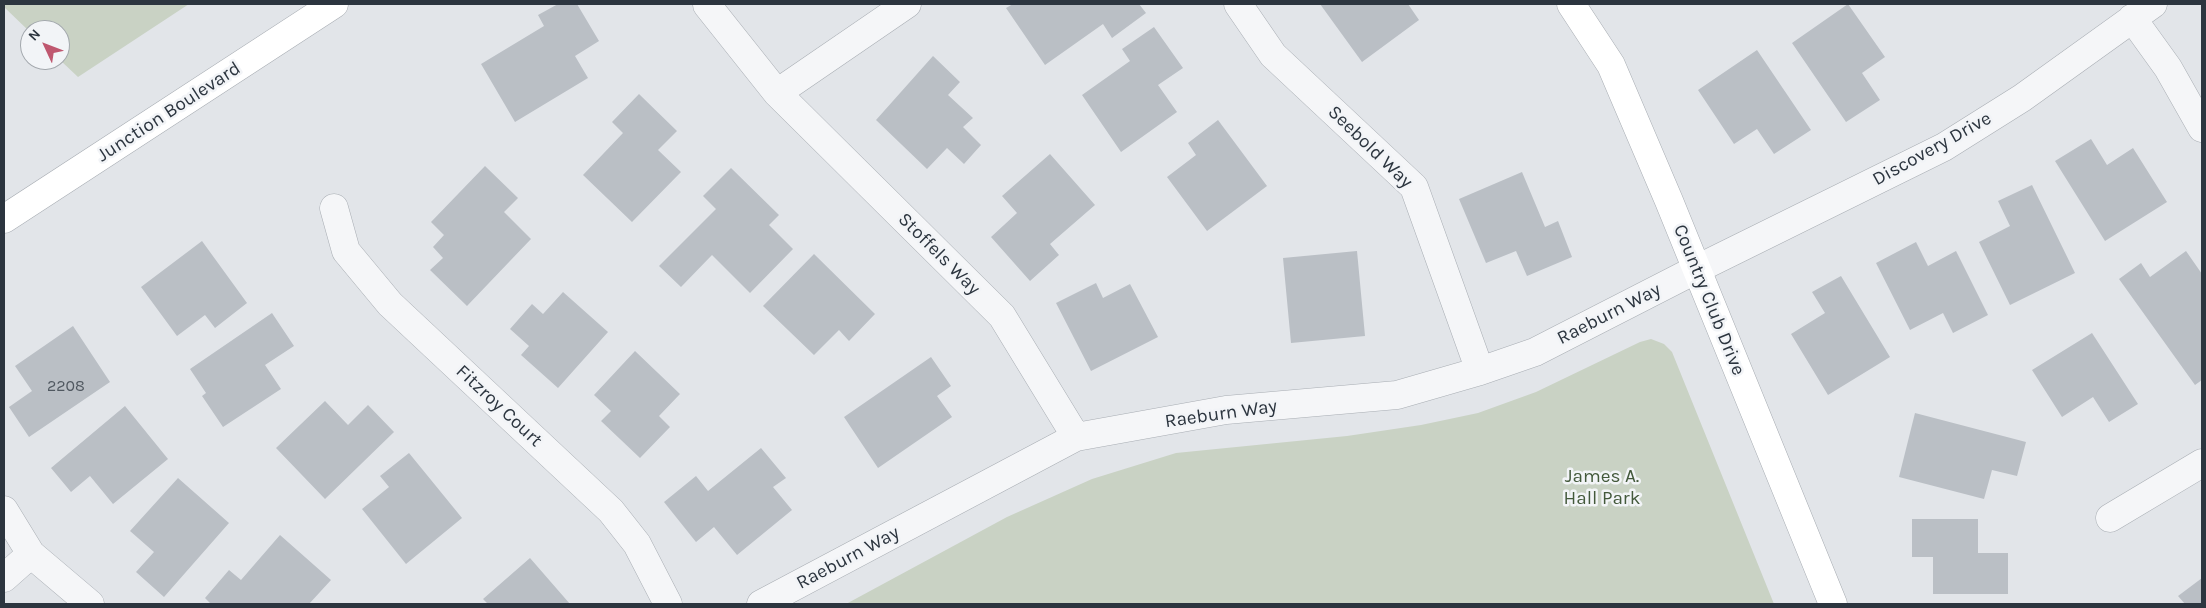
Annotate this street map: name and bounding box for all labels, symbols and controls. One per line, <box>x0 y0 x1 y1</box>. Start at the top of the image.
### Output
north arrow <box>20 20 70 70</box>
text: N <box>25 26 44 45</box>
street label: Junction Boulevard <box>93 57 245 167</box>
street label: Seebold Way <box>1323 101 1417 193</box>
street label: Discovery Drive <box>1869 107 1995 191</box>
street label: Stoffels Way <box>893 208 985 300</box>
street label: Country Club Drive <box>1668 221 1750 379</box>
street label: Raeburn Way <box>1553 278 1665 350</box>
street label: Fitzroy Court <box>451 360 547 452</box>
house number: 2208 <box>47 376 85 396</box>
street label: Raeburn Way <box>1163 395 1279 433</box>
park label: James A. Hall Park <box>1564 466 1640 510</box>
street label: Raeburn Way <box>793 521 903 595</box>

